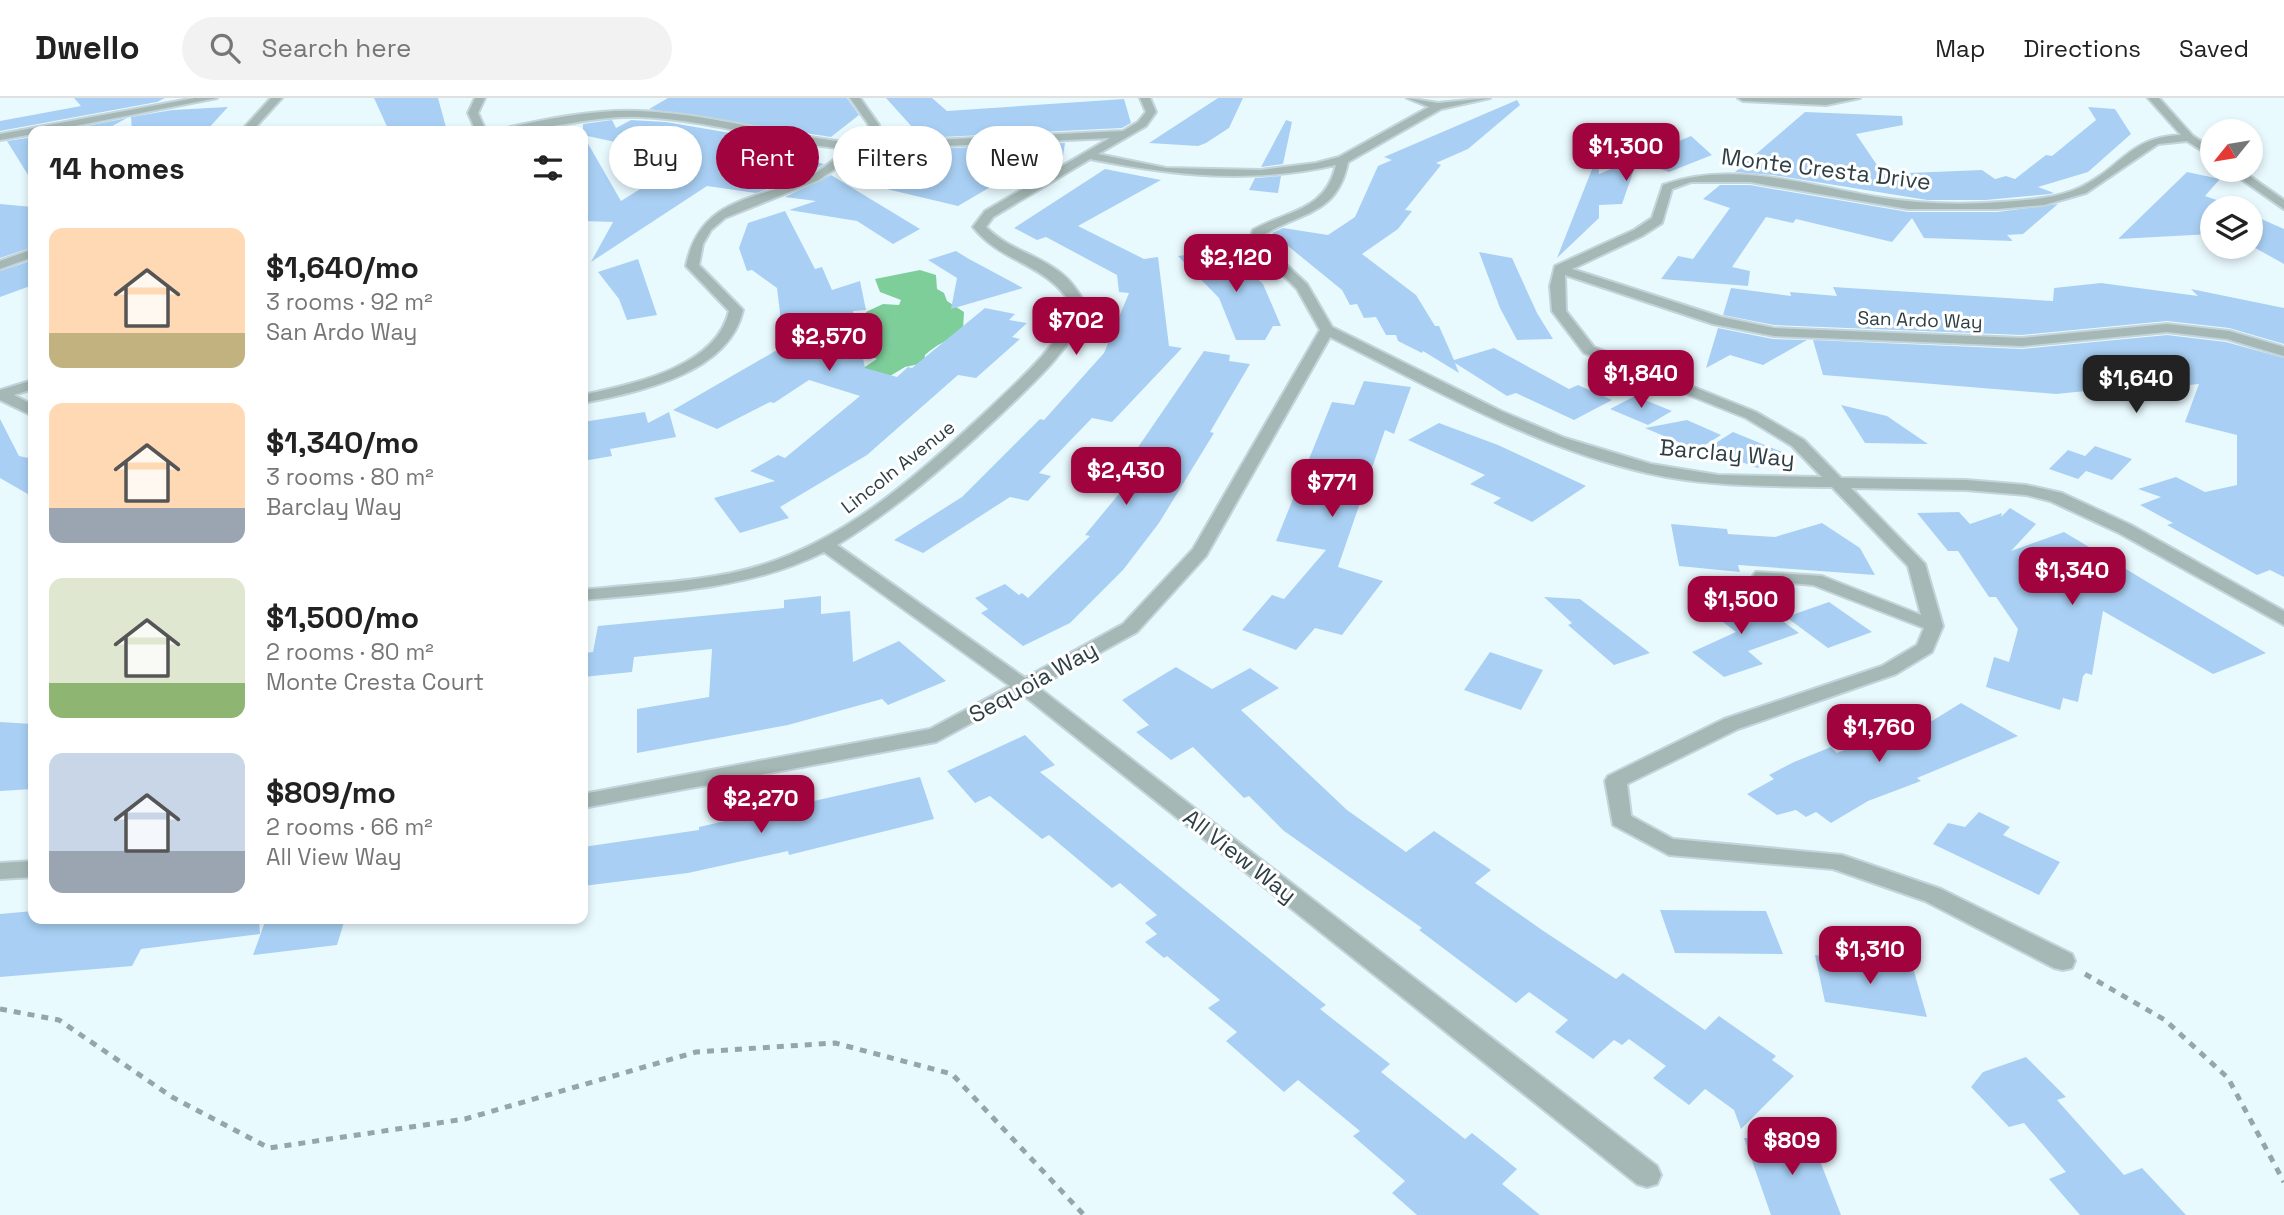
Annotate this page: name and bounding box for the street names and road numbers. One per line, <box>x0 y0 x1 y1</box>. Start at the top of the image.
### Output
street label: Monte Cresta Drive <box>1720 141 1932 197</box>
street label: San Ardo Way <box>1857 305 1983 335</box>
street label: Lincoln Avenue <box>836 415 960 519</box>
street label: Barclay Way <box>1658 432 1796 474</box>
street label: Sequoia Way <box>963 634 1103 730</box>
street label: All View Way <box>1177 802 1303 910</box>

